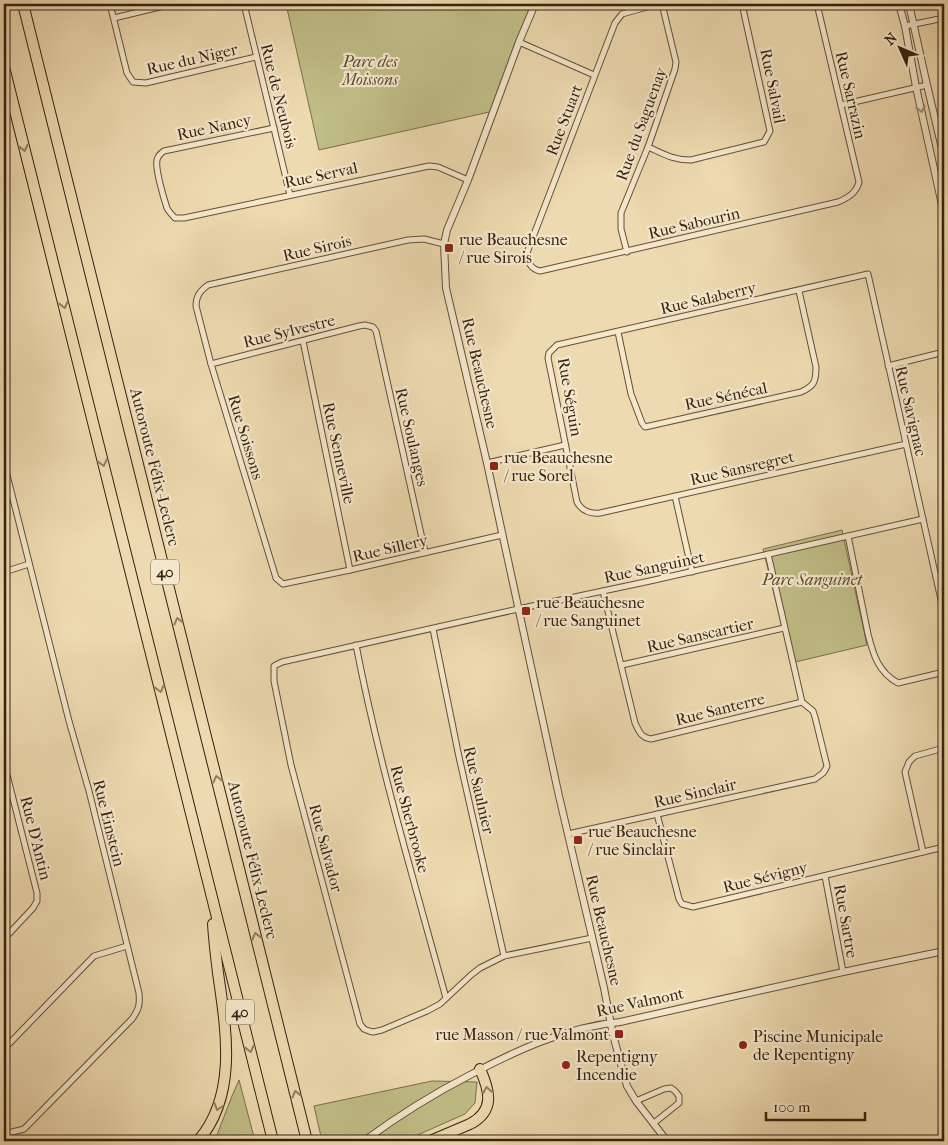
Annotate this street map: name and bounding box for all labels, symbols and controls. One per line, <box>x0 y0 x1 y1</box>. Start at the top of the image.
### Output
north arrow <box>876 22 926 72</box>
text: N <box>881 29 901 49</box>
street label: Rue du Niger <box>145 39 239 79</box>
street label: Rue de Neubois <box>257 42 301 151</box>
street label: Rue Salvail <box>756 47 790 126</box>
street label: Rue Sarrazin <box>832 49 870 141</box>
park label: Parc des Moissons <box>341 52 399 89</box>
street label: Rue du Saguenay <box>612 64 670 183</box>
street label: Rue Stuart <box>542 81 586 158</box>
one-way arrow <box>915 104 925 113</box>
street label: Rue Nancy <box>175 110 253 144</box>
one-way arrow <box>18 143 29 152</box>
street label: Rue Serval <box>283 158 360 192</box>
street label: Rue Sabourin <box>646 203 742 243</box>
place label: rue Beauchesne / rue Sirois <box>458 230 568 267</box>
street label: Rue Sirois <box>281 231 353 265</box>
marker: rue Beauchesne / rue Sirois <box>443 242 455 254</box>
street label: Rue Salaberry <box>658 278 758 318</box>
one-way arrow <box>58 301 69 310</box>
street label: Rue Sylvestre <box>241 310 337 352</box>
street label: Rue Beauchesne <box>458 316 502 430</box>
street label: Rue Séguin <box>554 356 586 439</box>
street label: Rue Savignac <box>891 364 931 458</box>
street label: Rue Sénécal <box>683 378 770 414</box>
street label: Autoroute Félix-Leclerc <box>126 385 184 548</box>
street label: Rue Soulanges <box>391 386 433 488</box>
street label: Rue Soissons <box>224 392 268 482</box>
street label: Rue Senneville <box>319 400 359 506</box>
street label: Rue Sansregret <box>688 447 796 489</box>
place label: rue Beauchesne / rue Sorel <box>503 448 613 485</box>
one-way arrow <box>97 459 108 468</box>
marker: rue Beauchesne / rue Sorel <box>488 460 500 472</box>
street label: Rue Sillery <box>351 530 430 566</box>
street label: Rue Sanguinet <box>602 547 706 587</box>
road number: 40 <box>151 560 179 584</box>
park label: Parc Sanguinet <box>761 570 863 589</box>
place label: rue Beauchesne / rue Sanguinet <box>535 593 645 630</box>
marker: rue Beauchesne / rue Sanguinet <box>520 605 532 617</box>
street label: Rue Sanscartier <box>645 613 755 657</box>
one-way arrow <box>173 616 184 625</box>
one-way arrow <box>154 684 165 693</box>
street label: Rue Santerre <box>673 689 767 729</box>
street label: Rue Saulnier <box>460 744 498 836</box>
street label: Rue Sherbrooke <box>387 763 434 875</box>
one-way arrow <box>212 774 223 783</box>
street label: Rue Sinclair <box>652 774 738 812</box>
street label: Rue Einstein <box>89 778 129 869</box>
street label: Autoroute Félix-Leclerc <box>224 778 282 941</box>
street label: Rue D'Antin <box>16 794 56 883</box>
street label: Rue Salvador <box>305 802 347 894</box>
place label: rue Beauchesne / rue Sinclair <box>587 822 697 859</box>
marker: rue Beauchesne / rue Sinclair <box>572 834 584 846</box>
street label: Rue Sévigny <box>721 857 810 897</box>
street label: Rue Beauchesne <box>582 873 626 987</box>
street label: Rue Sartre <box>830 883 862 959</box>
one-way arrow <box>251 932 262 941</box>
street label: Rue Valmont <box>594 983 686 1021</box>
road number: 40 <box>226 1000 254 1024</box>
place label: rue Masson / rue Valmont <box>435 1025 609 1044</box>
place label: Piscine Municipale de Repentigny <box>753 1027 883 1064</box>
marker: rue Masson / rue Valmont <box>613 1028 625 1040</box>
marker: Piscine Municipale de Repentigny <box>737 1039 749 1051</box>
one-way arrow <box>244 1045 255 1054</box>
place label: Repentigny Incendie <box>576 1047 658 1084</box>
marker: Repentigny Incendie <box>560 1059 572 1071</box>
one-way arrow <box>483 1086 493 1095</box>
one-way arrow <box>291 1089 302 1098</box>
scale bar <box>766 1090 864 1122</box>
text: 100 m <box>773 1098 811 1116</box>
one-way arrow <box>213 1103 223 1111</box>

